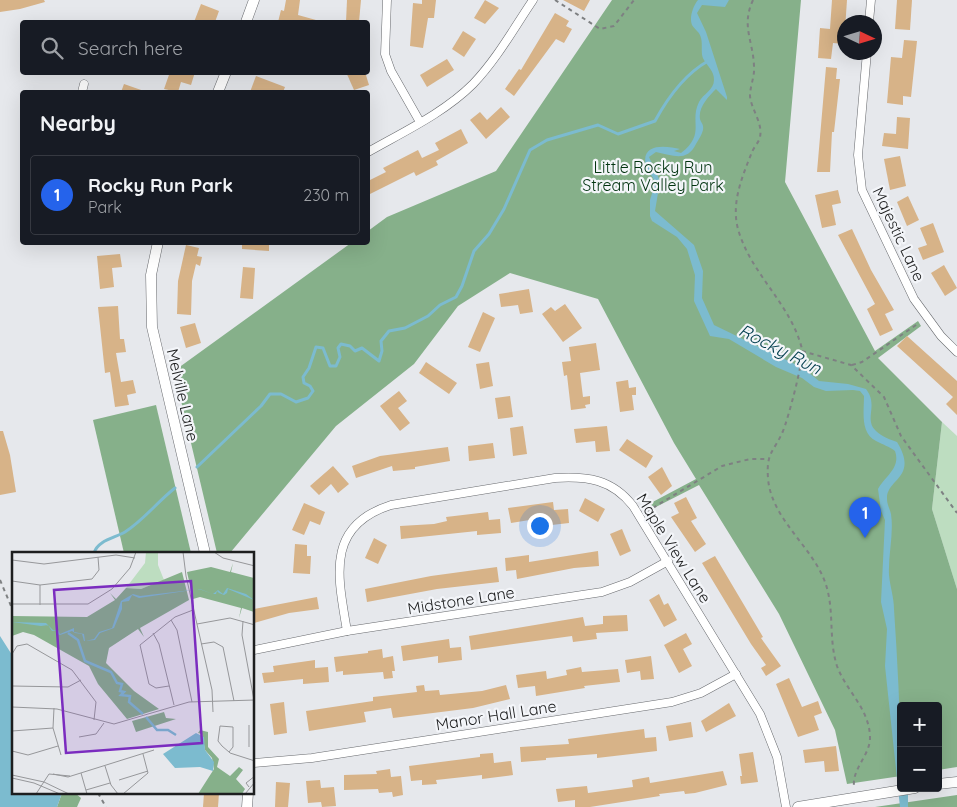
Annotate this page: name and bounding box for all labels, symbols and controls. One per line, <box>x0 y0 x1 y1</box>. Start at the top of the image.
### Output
north arrow <box>837 15 882 60</box>
search box <box>20 20 370 75</box>
icon: search <box>38 34 66 62</box>
text: Search here <box>78 36 183 60</box>
text: Nearby <box>40 110 116 136</box>
park label: Little Rocky Run Stream Valley Park <box>582 157 724 195</box>
text: Rocky Run Park <box>88 173 233 197</box>
street label: Majestic Lane <box>868 184 930 284</box>
text: 1 <box>54 185 60 205</box>
text: 230 m <box>303 185 349 205</box>
text: Park <box>88 197 122 217</box>
water label: Rocky Run <box>735 318 826 380</box>
street label: Melville Lane <box>163 347 203 443</box>
street label: Maple View Lane <box>632 489 716 607</box>
pin: 1 <box>849 497 881 538</box>
your location <box>527 513 553 539</box>
inset map <box>12 552 255 794</box>
street label: Midstone Lane <box>406 582 516 618</box>
street label: Manor Hall Lane <box>434 696 558 734</box>
map controls <box>897 702 942 792</box>
button: + <box>897 702 942 747</box>
button: − <box>897 747 942 792</box>

